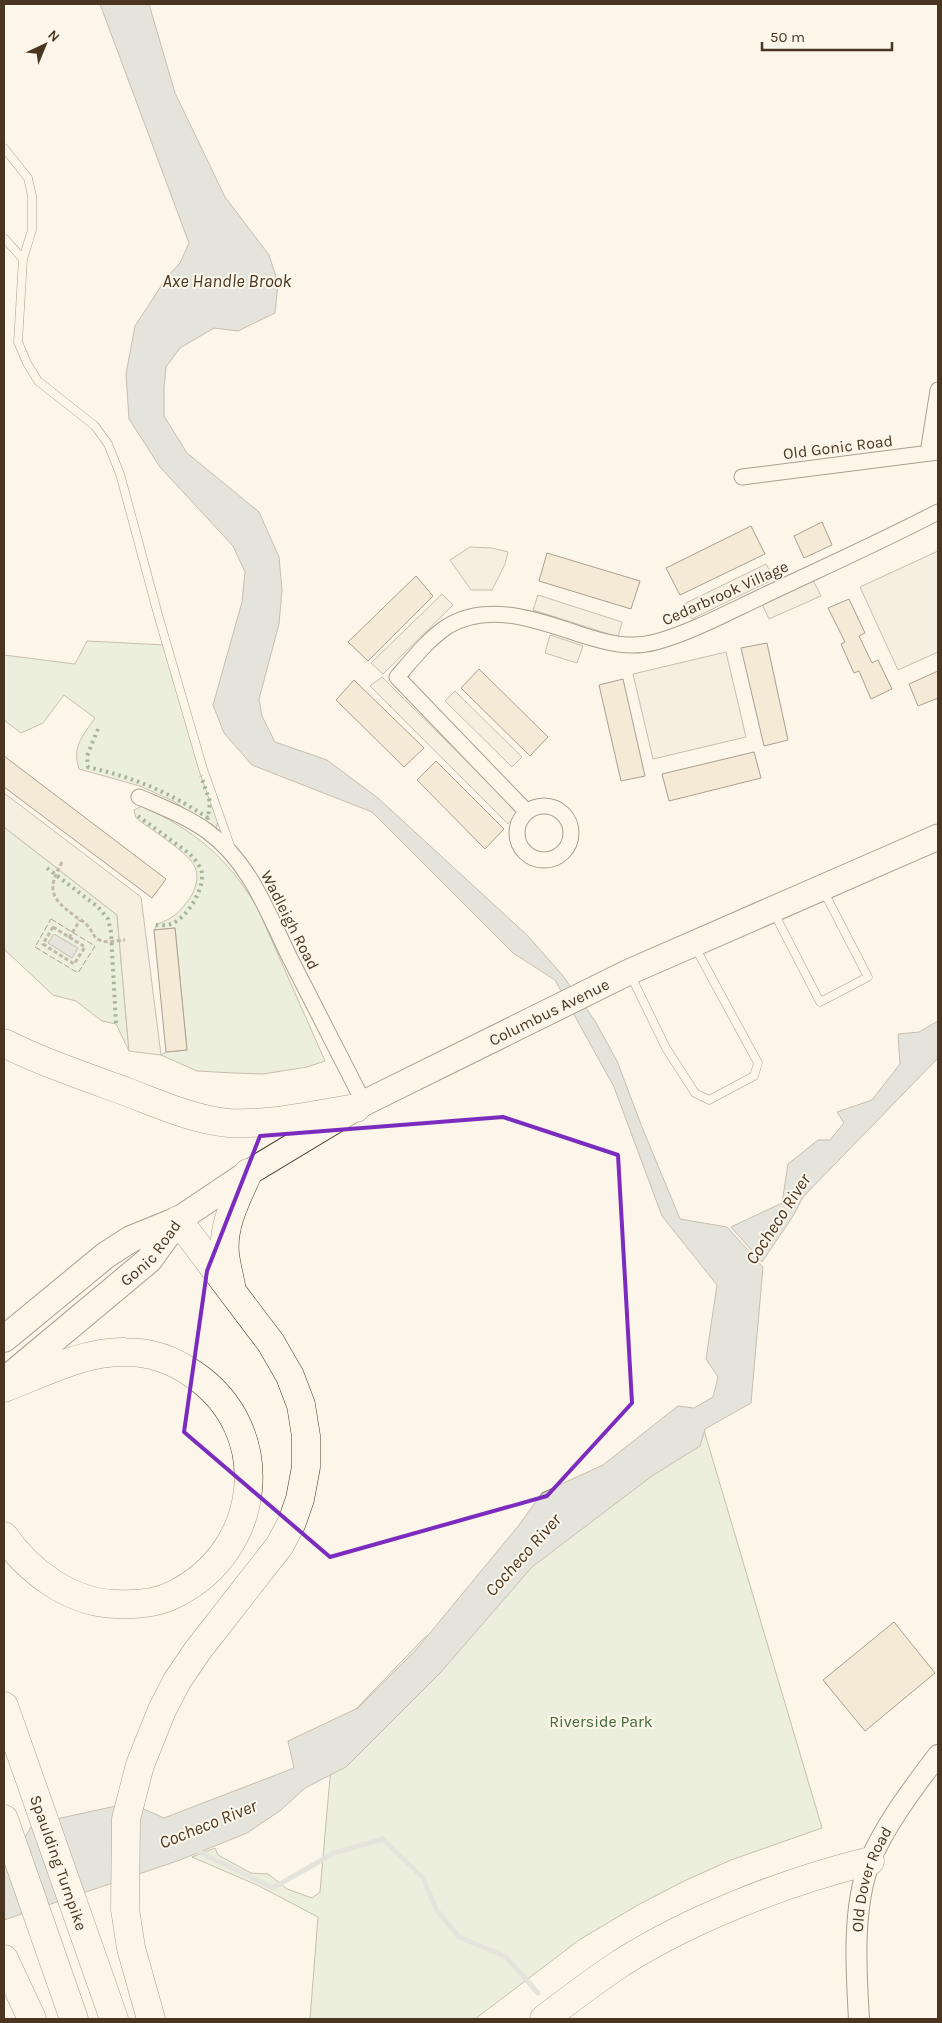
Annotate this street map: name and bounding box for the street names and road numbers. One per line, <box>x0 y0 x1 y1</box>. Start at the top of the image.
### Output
street label: Old Gonic Road <box>782 431 894 463</box>
street label: Cedarbrook Village <box>659 557 791 629</box>
street label: Wadleigh Road <box>257 867 323 973</box>
street label: Columbus Avenue <box>486 974 612 1049</box>
street label: Gonic Road <box>116 1216 184 1290</box>
street label: Spaulding Turnpike <box>26 1792 92 1933</box>
street label: Old Dover Road <box>847 1823 895 1933</box>

